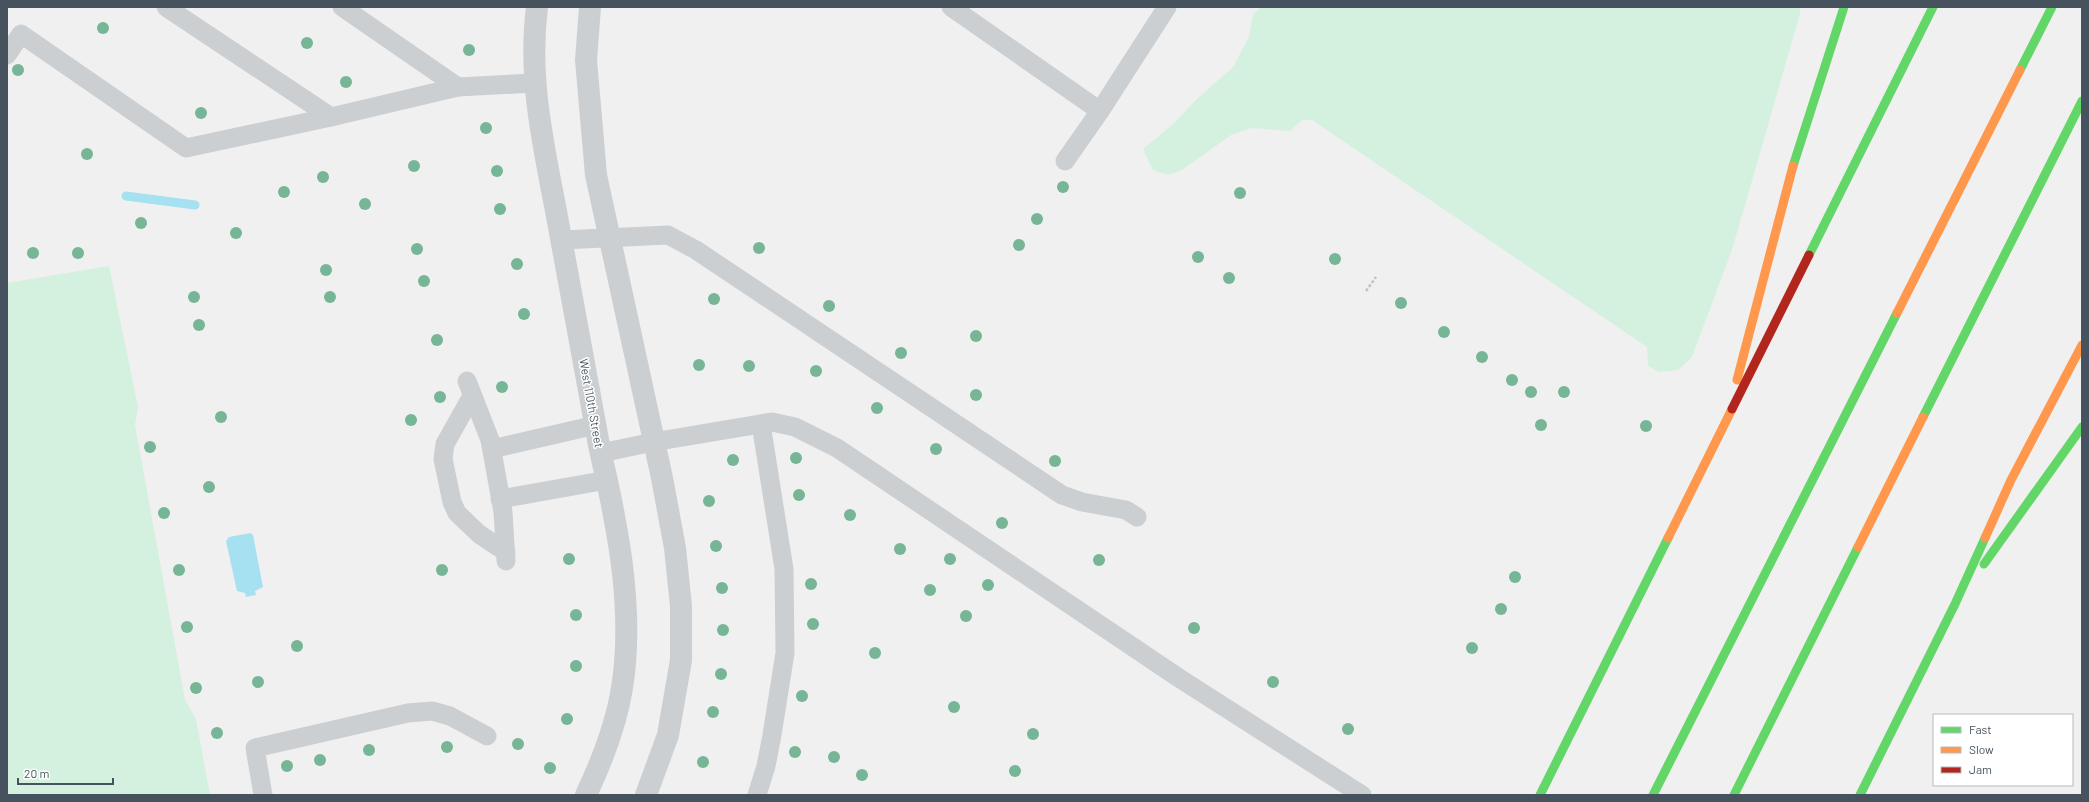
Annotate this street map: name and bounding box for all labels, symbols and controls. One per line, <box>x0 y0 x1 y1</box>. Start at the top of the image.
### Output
street label: West 110th Street <box>577 357 607 449</box>
legend <box>1933 714 2073 786</box>
text: Fast <box>1969 722 1992 736</box>
text: Slow <box>1969 742 1994 756</box>
scale bar <box>18 760 113 786</box>
text: Jam <box>1969 762 1992 776</box>
text: 20 m <box>24 766 50 780</box>

